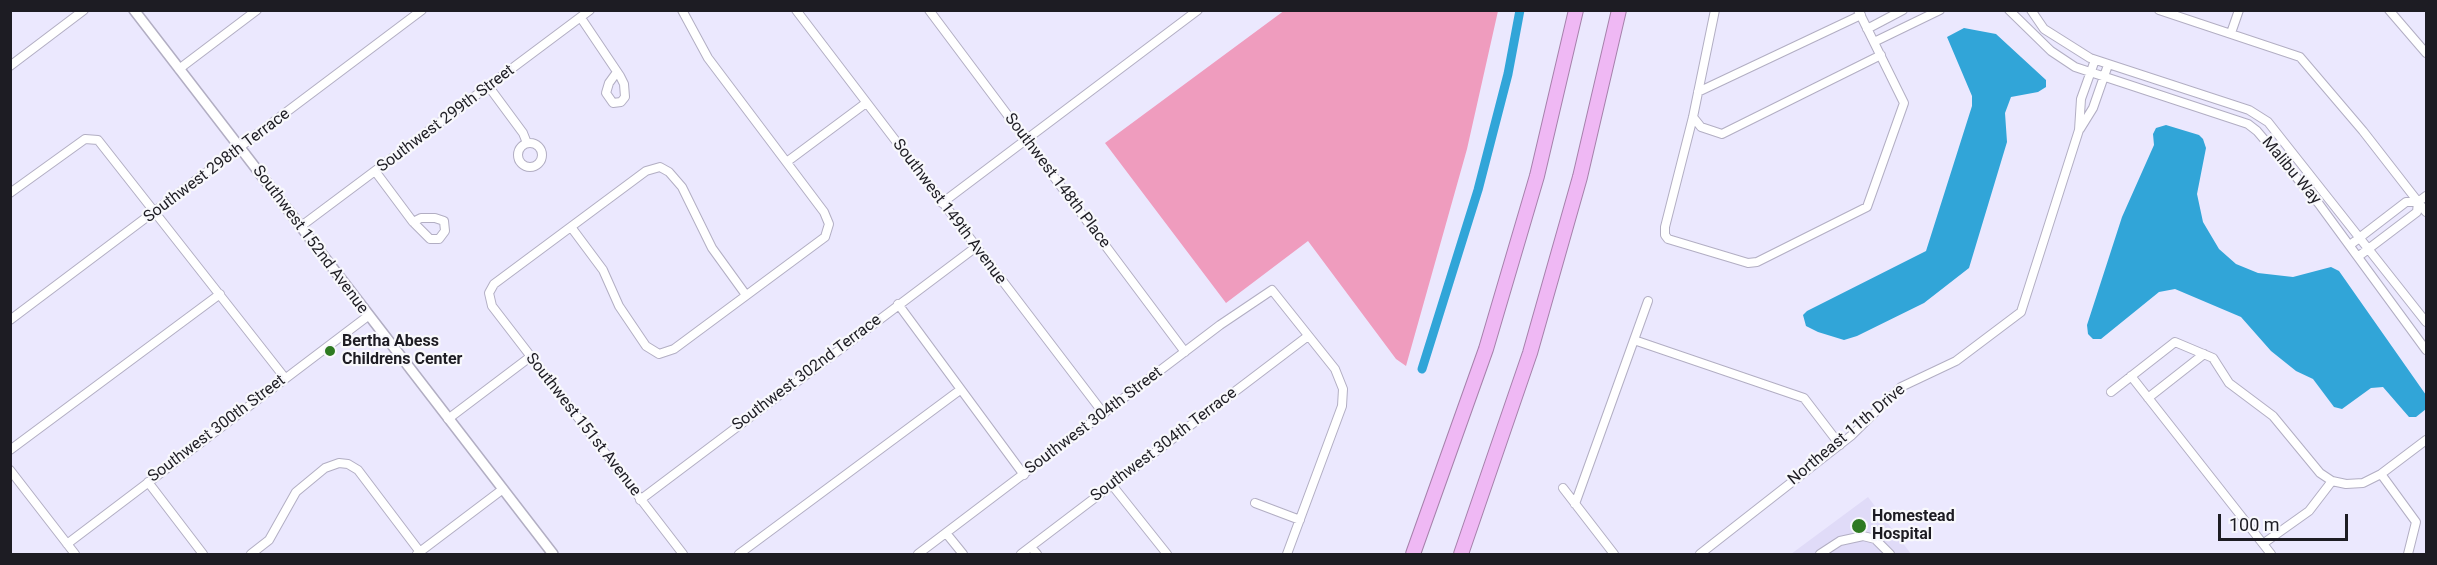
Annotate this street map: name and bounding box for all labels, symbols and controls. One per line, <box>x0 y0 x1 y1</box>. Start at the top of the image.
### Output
street label: Southwest 299th Street <box>374 61 518 177</box>
street label: Southwest 298th Terrace <box>140 105 294 227</box>
street label: Southwest 148th Place <box>1000 110 1114 252</box>
street label: Malibu Way <box>2257 133 2325 209</box>
street label: Southwest 149th Avenue <box>888 136 1010 288</box>
street label: Southwest 152nd Avenue <box>248 162 372 318</box>
street label: Southwest 302nd Terrace <box>729 311 885 435</box>
place label: Bertha Abess Childrens Center <box>342 332 462 370</box>
marker: Bertha Abess Childrens Center <box>323 344 337 358</box>
street label: Southwest 151st Avenue <box>521 350 645 500</box>
street label: Southwest 304th Street <box>1022 363 1166 479</box>
street label: Southwest 300th Street <box>145 371 289 487</box>
street label: Northeast 11th Drive <box>1785 380 1909 490</box>
street label: Southwest 304th Terrace <box>1087 384 1241 506</box>
scale bar <box>2221 502 2352 540</box>
place label: Homestead Hospital <box>1872 507 1955 545</box>
text: 100 m <box>2229 514 2280 535</box>
marker: Homestead Hospital <box>1850 517 1868 535</box>

